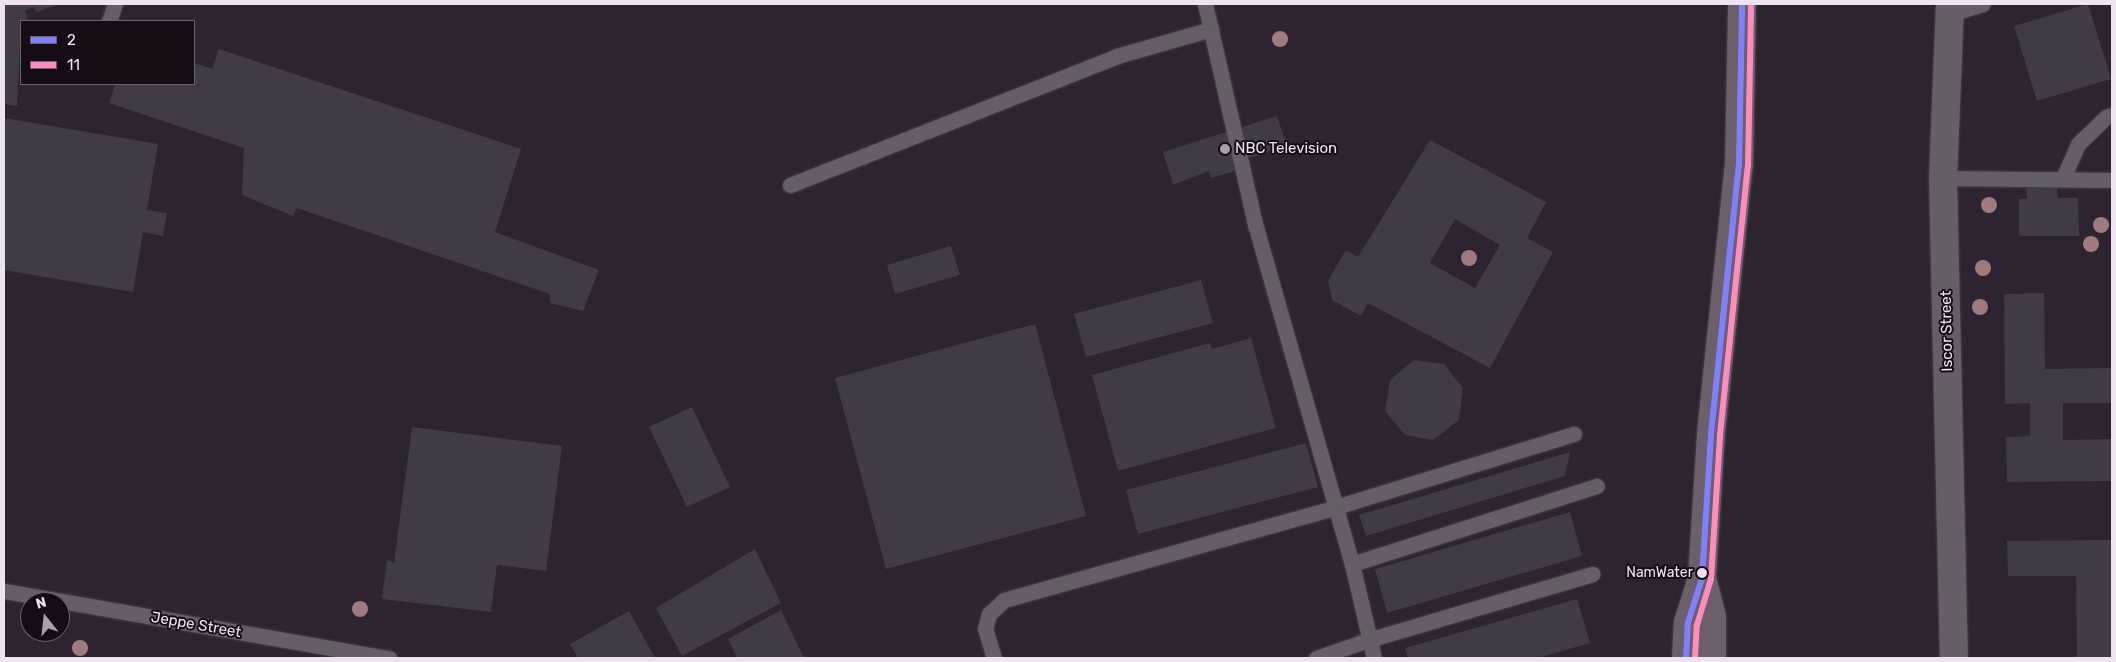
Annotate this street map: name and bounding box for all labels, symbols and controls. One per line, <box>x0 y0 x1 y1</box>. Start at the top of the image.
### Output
legend <box>20 20 195 85</box>
text: 2 <box>67 31 76 49</box>
text: 11 <box>67 56 80 74</box>
place label: NBC Television <box>1235 140 1337 158</box>
marker: NBC Television <box>1219 143 1231 155</box>
street label: Iscor Street <box>1937 290 1957 372</box>
place label: NamWater <box>1626 565 1693 581</box>
marker: NamWater <box>1697 568 1707 578</box>
north arrow <box>20 592 70 642</box>
text: N <box>34 594 48 613</box>
street label: Jeppe Street <box>150 608 242 642</box>

